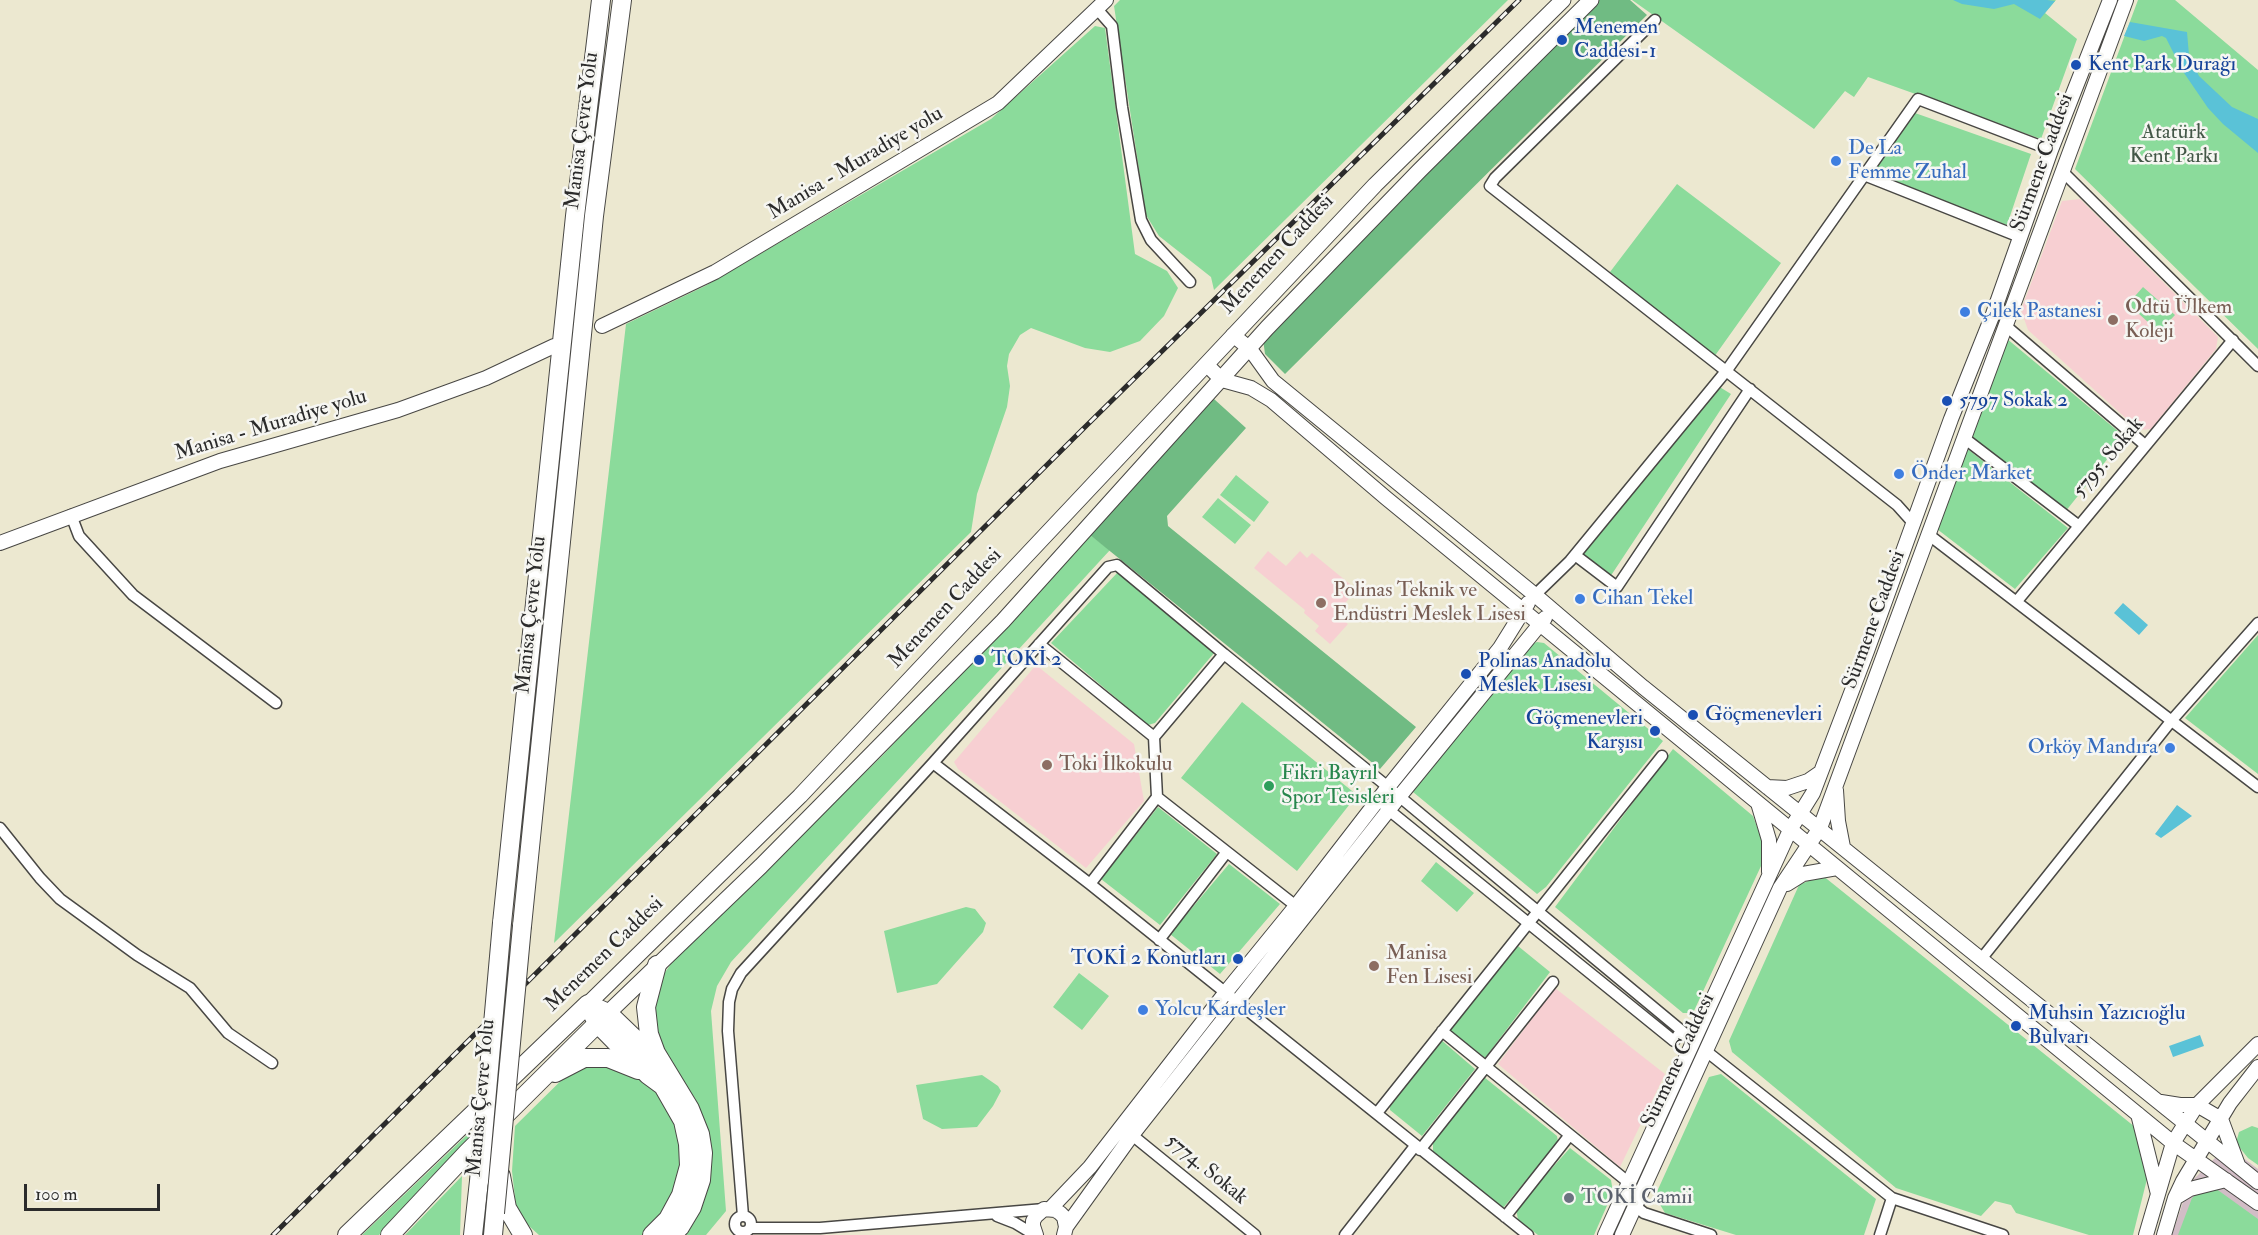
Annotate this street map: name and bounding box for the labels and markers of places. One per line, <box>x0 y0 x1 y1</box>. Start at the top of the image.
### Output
place label: Menemen Caddesi-1 <box>1574 15 1658 65</box>
marker: Menemen Caddesi-1 <box>1555 33 1569 47</box>
place label: Kent Park Durağı <box>2088 52 2236 78</box>
marker: Kent Park Durağı <box>2069 58 2083 72</box>
place label: De La Femme Zuhal <box>1848 136 1967 186</box>
marker: De La Femme Zuhal <box>1829 154 1843 168</box>
place label: Odtü Ülkem Koleji <box>2125 295 2232 345</box>
place label: Çilek Pastanesi <box>1977 299 2102 325</box>
marker: Çilek Pastanesi <box>1958 305 1972 319</box>
marker: Odtü Ülkem Koleji <box>2106 313 2120 327</box>
place label: 5797 Sokak 2 <box>1959 388 2068 414</box>
marker: 5797 Sokak 2 <box>1940 394 1954 408</box>
place label: Önder Market <box>1911 461 2032 487</box>
marker: Önder Market <box>1892 467 1906 481</box>
place label: Polinas Teknik ve Endüstri Meslek Lisesi <box>1333 578 1526 628</box>
place label: Cihan Tekel <box>1592 586 1693 612</box>
marker: Cihan Tekel <box>1573 592 1587 606</box>
marker: Polinas Teknik ve Endüstri Meslek Lisesi <box>1314 596 1328 610</box>
place label: TOKİ 2 <box>991 647 1062 673</box>
place label: Polinas Anadolu Meslek Lisesi <box>1478 649 1611 699</box>
marker: TOKİ 2 <box>972 653 986 667</box>
marker: Polinas Anadolu Meslek Lisesi <box>1459 667 1473 681</box>
place label: Göçmenevleri <box>1705 702 1822 728</box>
place label: Göçmenevleri Karşısı <box>1526 706 1643 756</box>
marker: Göçmenevleri <box>1686 708 1700 722</box>
marker: Göçmenevleri Karşısı <box>1648 724 1662 738</box>
place label: Orköy Mandıra <box>2028 735 2158 761</box>
marker: Orköy Mandıra <box>2163 741 2177 755</box>
place label: Toki İlkokulu <box>1059 752 1172 778</box>
marker: Toki İlkokulu <box>1040 758 1054 772</box>
place label: Fikri Bayrıl Spor Tesisleri <box>1281 761 1395 811</box>
marker: Fikri Bayrıl Spor Tesisleri <box>1262 779 1276 793</box>
place label: Manisa Fen Lisesi <box>1386 941 1472 991</box>
place label: TOKİ 2 Konutları <box>1071 946 1226 972</box>
marker: TOKİ 2 Konutları <box>1231 952 1245 966</box>
marker: Manisa Fen Lisesi <box>1367 959 1381 973</box>
place label: Yolcu Kardeşler <box>1155 997 1286 1023</box>
place label: Muhsin Yazıcıoğlu Bulvarı <box>2028 1001 2186 1051</box>
marker: Yolcu Kardeşler <box>1136 1003 1150 1017</box>
marker: Muhsin Yazıcıoğlu Bulvarı <box>2009 1019 2023 1033</box>
place label: TOKİ Camii <box>1581 1185 1693 1211</box>
marker: TOKİ Camii <box>1562 1191 1576 1205</box>

